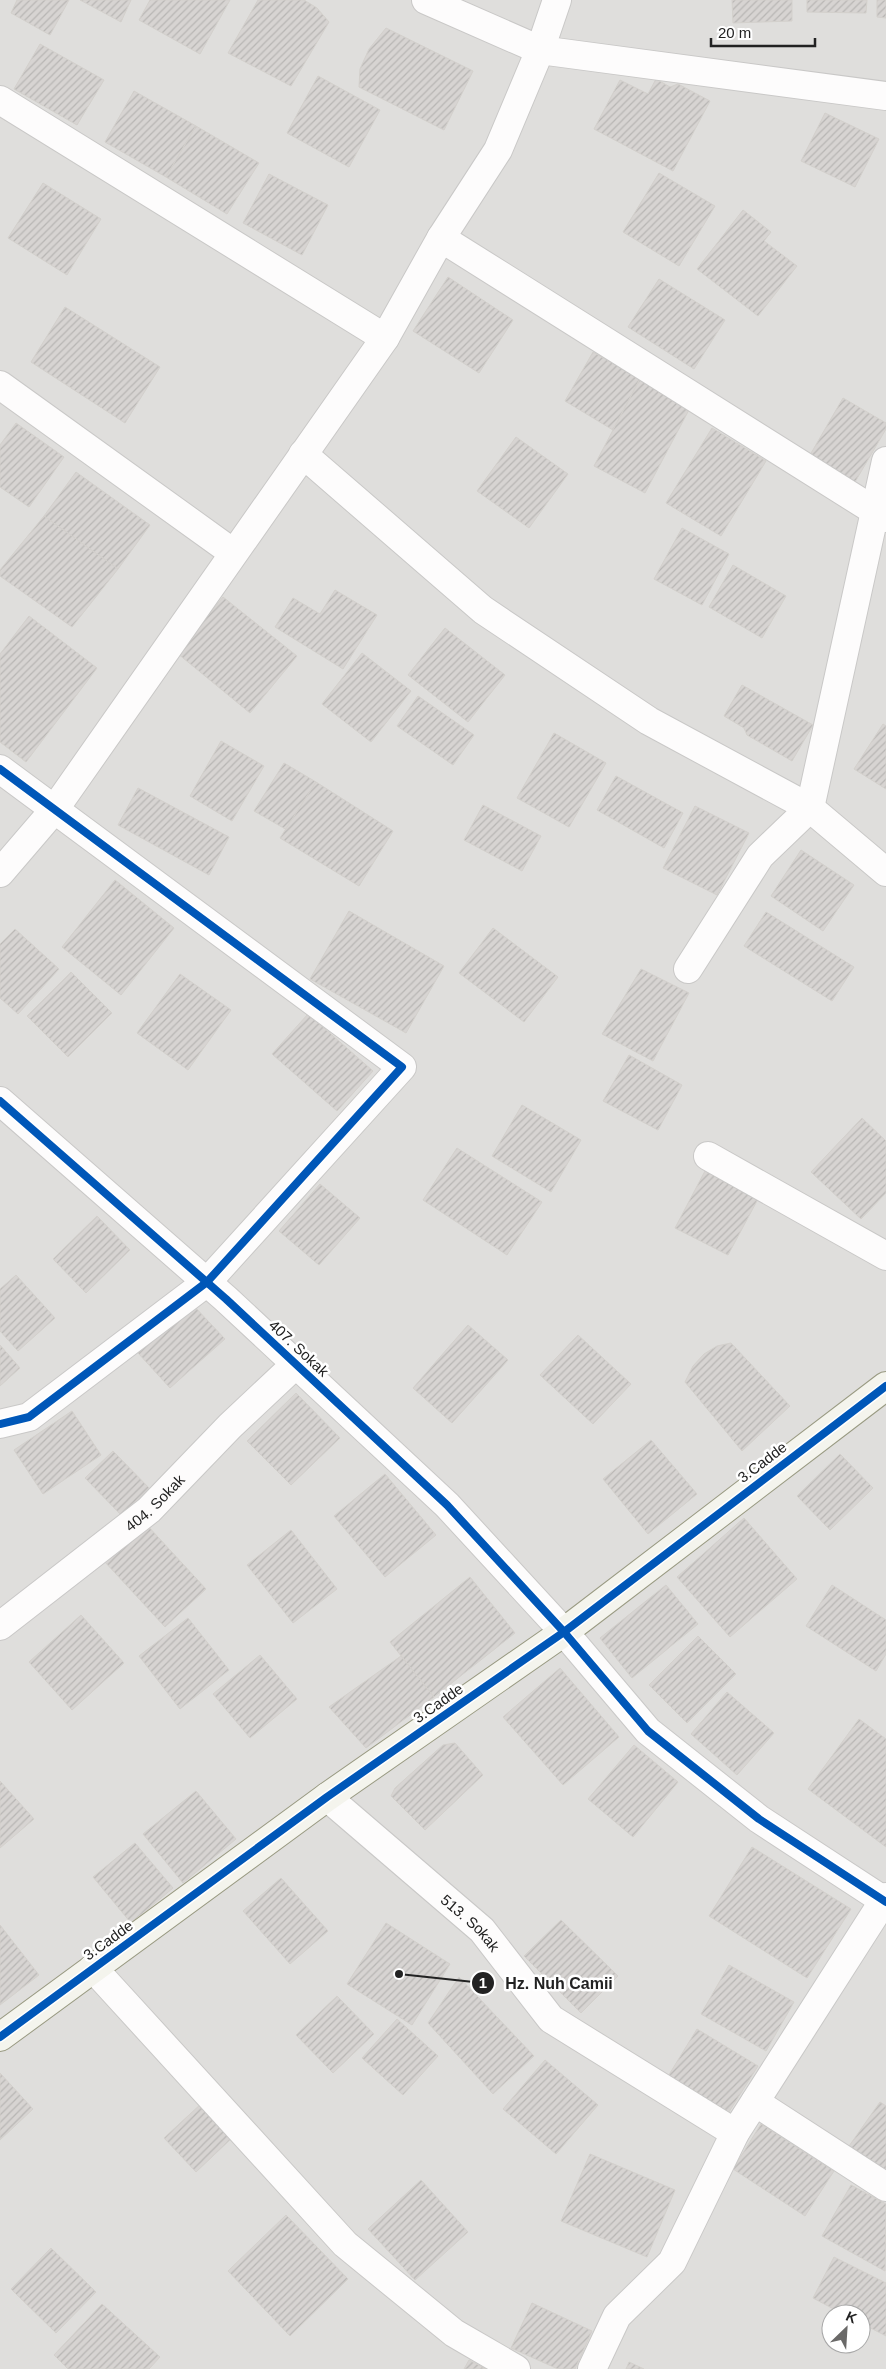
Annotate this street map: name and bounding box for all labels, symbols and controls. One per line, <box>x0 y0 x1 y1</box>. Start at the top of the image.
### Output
scale bar <box>711 15 815 47</box>
text: 20 m <box>718 24 751 41</box>
street label: 407. Sokak <box>266 1316 333 1380</box>
street label: 3.Cadde <box>734 1438 790 1486</box>
street label: 404. Sokak <box>121 1470 188 1534</box>
street label: 3.Cadde <box>410 1680 466 1726</box>
street label: 513. Sokak <box>438 1890 504 1955</box>
street label: 3.Cadde <box>80 1916 136 1964</box>
callout: Hz. Nuh Camii <box>470 1968 623 1999</box>
text: 1 <box>479 1974 487 1991</box>
text: Hz. Nuh Camii <box>505 1975 613 1992</box>
north arrow <box>821 2304 871 2354</box>
text: K <box>844 2308 859 2327</box>

